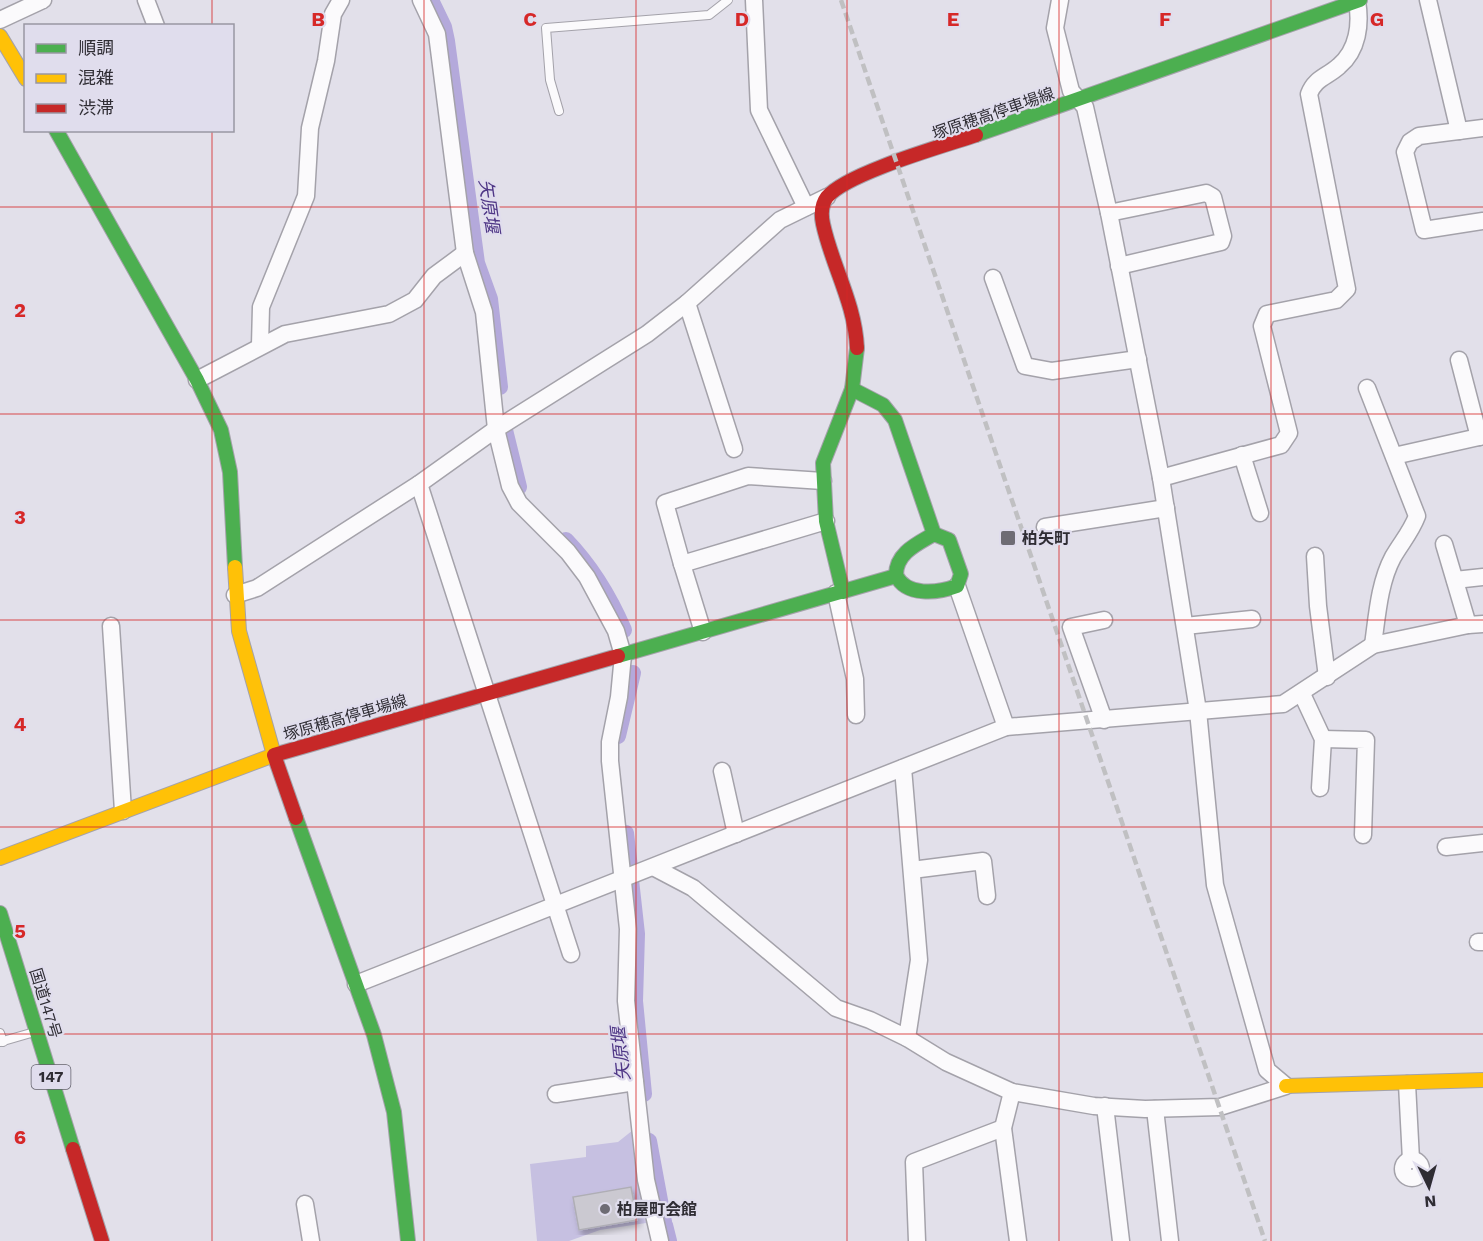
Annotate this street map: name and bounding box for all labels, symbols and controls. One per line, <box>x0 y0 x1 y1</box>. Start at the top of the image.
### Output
text: B <box>311 7 325 31</box>
text: C <box>523 7 537 31</box>
text: D <box>735 7 749 31</box>
text: E <box>947 7 959 31</box>
text: F <box>1159 7 1171 31</box>
text: G <box>1370 7 1384 31</box>
legend <box>24 24 234 132</box>
text: 順調 <box>78 37 114 58</box>
text: 混雑 <box>78 67 114 88</box>
street label: 塚原穂高停車場線 <box>930 84 1057 143</box>
text: 渋滞 <box>78 97 114 118</box>
water label: 矢原堰 <box>475 178 504 237</box>
text: 2 <box>14 298 26 322</box>
text: 3 <box>14 505 26 529</box>
marker: 柏矢町 <box>999 529 1017 547</box>
place label: 柏矢町 <box>1022 529 1070 548</box>
street label: 塚原穂高停車場線 <box>281 691 409 744</box>
text: 4 <box>14 712 27 736</box>
text: 5 <box>14 919 26 943</box>
street label: 国道147号 <box>26 966 65 1040</box>
water label: 矢原堰 <box>607 1023 634 1082</box>
road number: 147 <box>32 1065 70 1089</box>
text: 6 <box>14 1125 26 1149</box>
north arrow <box>1399 1157 1459 1217</box>
text: N <box>1424 1191 1437 1211</box>
place label: 柏屋町会館 <box>617 1200 697 1219</box>
marker: 柏屋町会館 <box>598 1202 612 1216</box>

